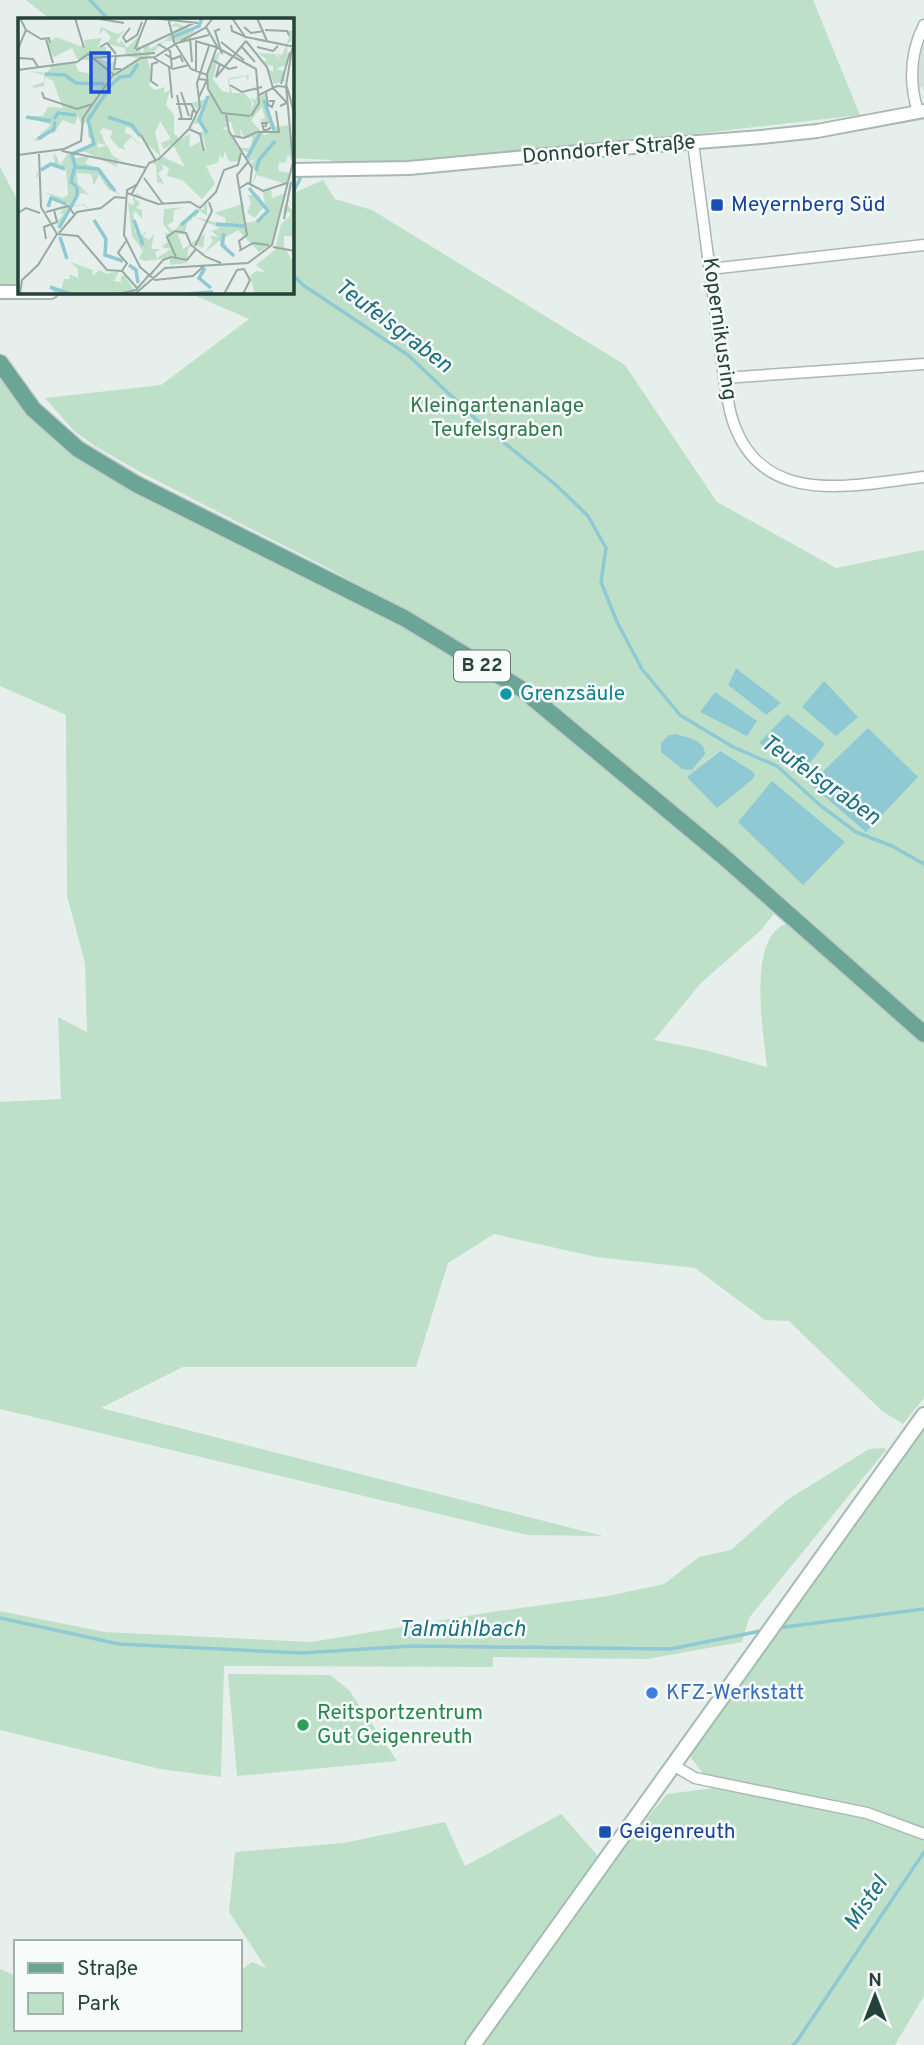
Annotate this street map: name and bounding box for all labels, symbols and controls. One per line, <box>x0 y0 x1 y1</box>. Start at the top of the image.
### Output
inset map <box>18 18 294 294</box>
street label: Donndorfer Straße <box>521 129 697 171</box>
place label: Meyernberg Süd <box>731 192 885 219</box>
marker: Meyernberg Süd <box>709 197 725 213</box>
street label: Kopernikusring <box>696 256 742 402</box>
water label: Teufelsgraben <box>328 273 458 381</box>
park label: Kleingartenanlage Teufelsgraben <box>410 393 584 444</box>
road number: B 22 <box>454 650 510 681</box>
place label: Grenzsäule <box>520 681 625 708</box>
marker: Grenzsäule <box>498 686 514 702</box>
water label: Teufelsgraben <box>754 729 886 833</box>
water label: Talmühlbach <box>399 1616 526 1645</box>
place label: KFZ-Werkstatt <box>666 1680 804 1707</box>
marker: KFZ-Werkstatt <box>644 1685 660 1701</box>
place label: Reitsportzentrum Gut Geigenreuth <box>317 1700 483 1751</box>
marker: Reitsportzentrum Gut Geigenreuth <box>295 1717 311 1733</box>
place label: Geigenreuth <box>619 1819 736 1846</box>
marker: Geigenreuth <box>597 1824 613 1840</box>
water label: Mistel <box>838 1870 896 1937</box>
legend <box>14 1940 242 2031</box>
text: Straße <box>77 1956 138 1983</box>
north arrow <box>840 1961 910 2031</box>
text: N <box>868 1969 882 1993</box>
text: Park <box>77 1991 120 2018</box>

